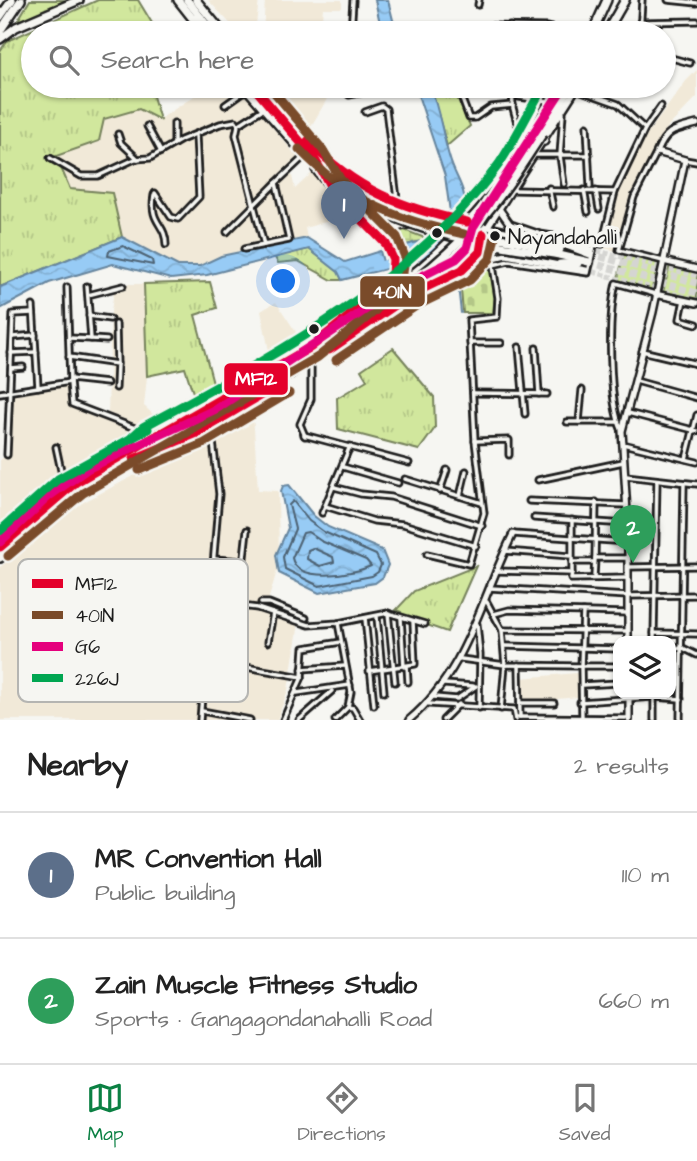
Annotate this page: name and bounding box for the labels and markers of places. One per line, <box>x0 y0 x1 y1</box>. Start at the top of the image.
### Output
pin: 1 <box>321 181 367 239</box>
place label: Nayandahalli <box>508 223 617 254</box>
unlabelled marker <box>430 226 444 240</box>
marker: Nayandahalli <box>488 229 502 243</box>
unlabelled marker <box>307 322 321 336</box>
pin: 2 <box>610 505 656 563</box>

